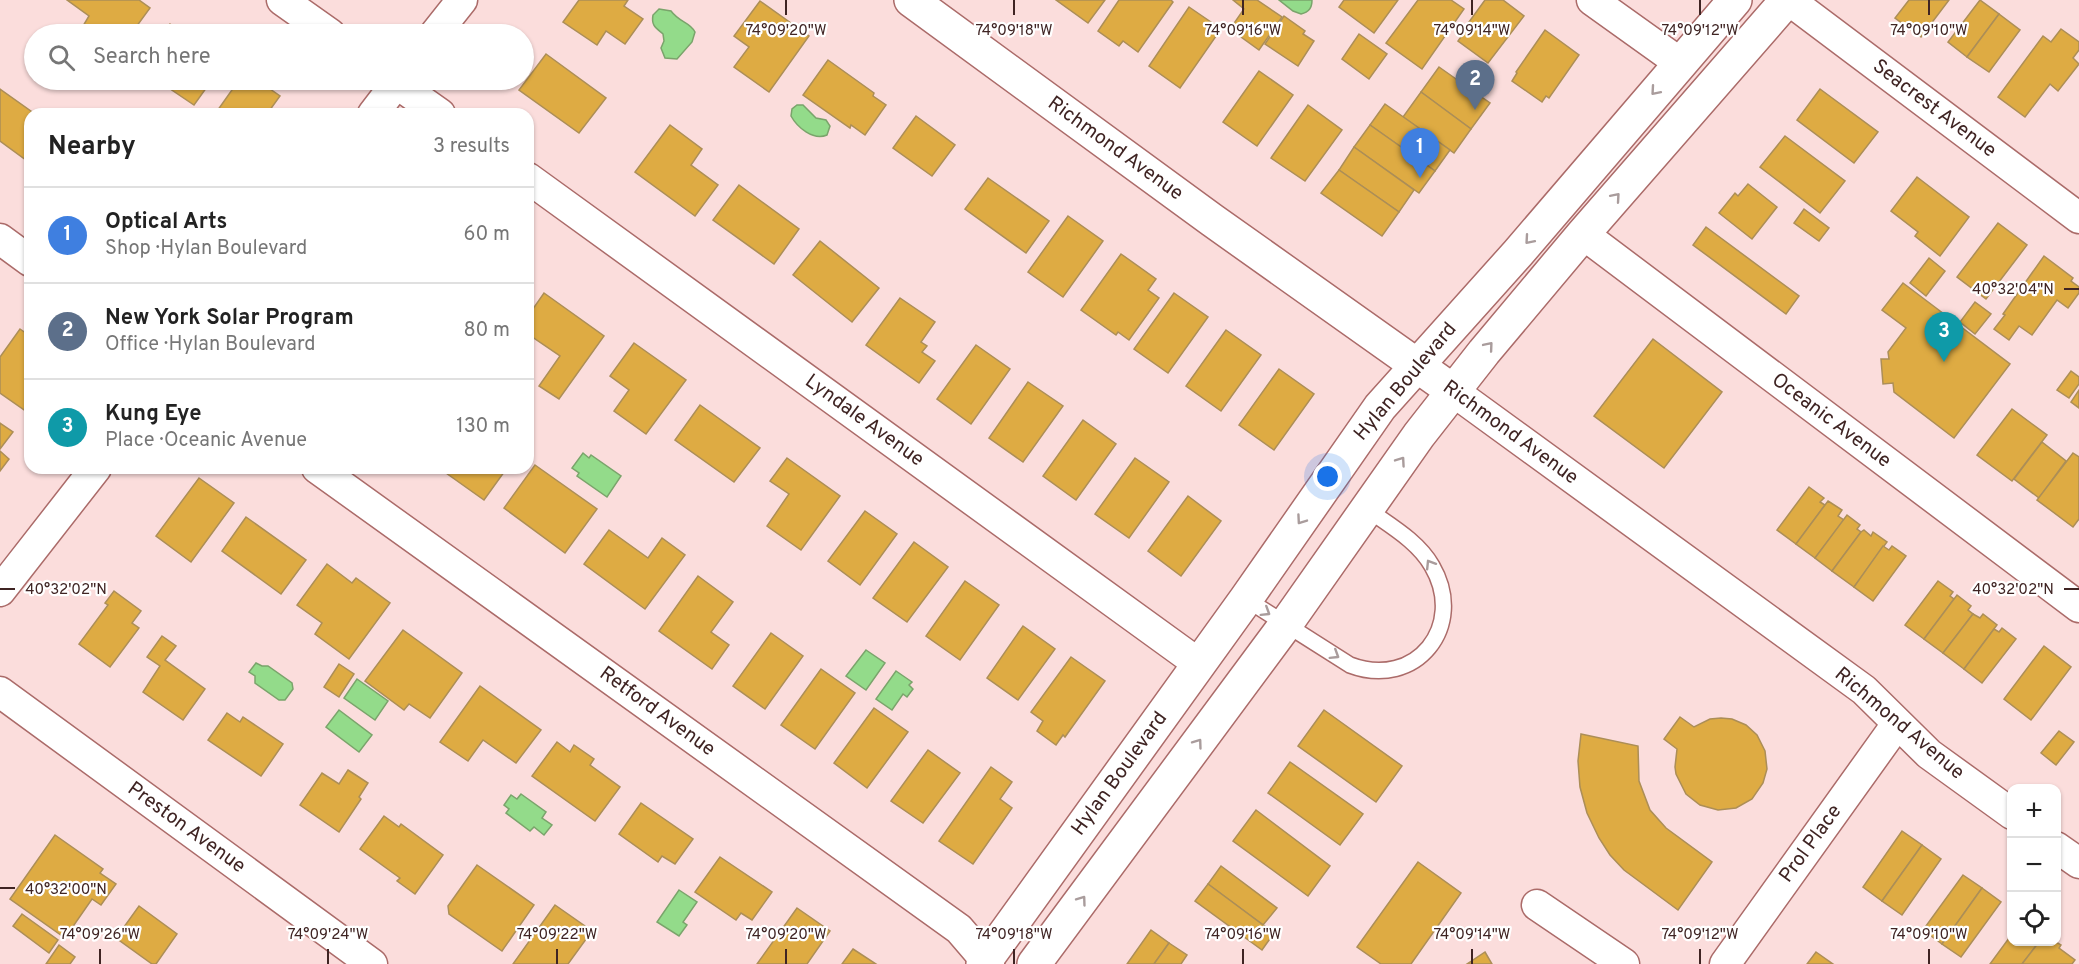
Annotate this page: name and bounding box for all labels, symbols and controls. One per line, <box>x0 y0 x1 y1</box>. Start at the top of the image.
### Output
text: 74°09'20"W <box>745 22 827 41</box>
text: 74°09'18"W <box>976 22 1052 41</box>
text: 74°09'16"W <box>1205 22 1281 41</box>
text: 74°09'14"W <box>1434 22 1510 41</box>
text: 74°09'12"W <box>1662 22 1739 41</box>
text: 74°09'10"W <box>1890 22 1968 41</box>
search box <box>24 24 534 90</box>
icon: search <box>45 41 78 74</box>
text: Search here <box>93 44 211 71</box>
street label: Seacrest Avenue <box>1867 54 2001 164</box>
pin: 2 <box>1456 60 1494 110</box>
one-way arrow <box>1652 84 1663 95</box>
street label: Richmond Avenue <box>1042 91 1188 207</box>
pin: 1 <box>1400 128 1440 178</box>
text: Nearby <box>48 131 136 164</box>
text: 3 results <box>433 134 510 160</box>
one-way arrow <box>1608 193 1619 204</box>
text: Optical Arts <box>105 209 227 236</box>
text: 1 <box>64 222 72 248</box>
text: 60 m <box>464 222 510 248</box>
one-way arrow <box>1525 233 1536 244</box>
text: Shop · Hylan Boulevard <box>105 236 307 262</box>
text: 40°32'04"N <box>1972 281 2054 300</box>
text: New York Solar Program <box>105 305 354 332</box>
pin: 3 <box>1924 312 1964 362</box>
street label: Hylan Boulevard <box>1349 317 1463 447</box>
text: 2 <box>61 318 74 344</box>
text: 80 m <box>464 318 510 344</box>
text: Office · Hylan Boulevard <box>105 332 316 358</box>
one-way arrow <box>1482 342 1493 353</box>
street label: Oceanic Avenue <box>1766 368 1896 474</box>
street label: Lyndale Avenue <box>799 369 929 473</box>
street label: Richmond Avenue <box>1437 375 1583 491</box>
text: Kung Eye <box>105 401 201 428</box>
text: 3 <box>62 414 74 440</box>
text: 130 m <box>456 414 510 440</box>
text: Place · Oceanic Avenue <box>105 428 307 454</box>
one-way arrow <box>1394 457 1405 468</box>
your location <box>1313 462 1342 491</box>
one-way arrow <box>1297 514 1308 525</box>
one-way arrow <box>1427 559 1438 570</box>
text: 40°32'02"N <box>25 581 107 600</box>
text: 40°32'02"N <box>1972 581 2054 600</box>
one-way arrow <box>1260 604 1270 616</box>
one-way arrow <box>1329 648 1339 660</box>
street label: Retford Avenue <box>594 661 720 763</box>
street label: Richmond Avenue <box>1829 662 1969 786</box>
street label: Hylan Boulevard <box>1066 707 1174 841</box>
one-way arrow <box>1190 739 1201 750</box>
street label: Preston Avenue <box>122 776 250 880</box>
map controls <box>2007 784 2061 946</box>
button: + <box>2007 784 2061 838</box>
street label: Prol Place <box>1774 800 1848 888</box>
button: − <box>2007 838 2061 892</box>
text: 40°32'00"N <box>25 881 107 900</box>
button: locate <box>2007 892 2061 946</box>
one-way arrow <box>1074 896 1085 907</box>
text: 74°09'26"W <box>60 926 140 945</box>
text: 74°09'24"W <box>288 926 368 945</box>
text: 74°09'22"W <box>517 926 597 945</box>
text: 74°09'20"W <box>745 926 827 945</box>
text: 74°09'18"W <box>976 926 1052 945</box>
text: 74°09'16"W <box>1205 926 1281 945</box>
text: 74°09'14"W <box>1434 926 1510 945</box>
text: 74°09'12"W <box>1662 926 1739 945</box>
text: 74°09'10"W <box>1890 926 1968 945</box>

